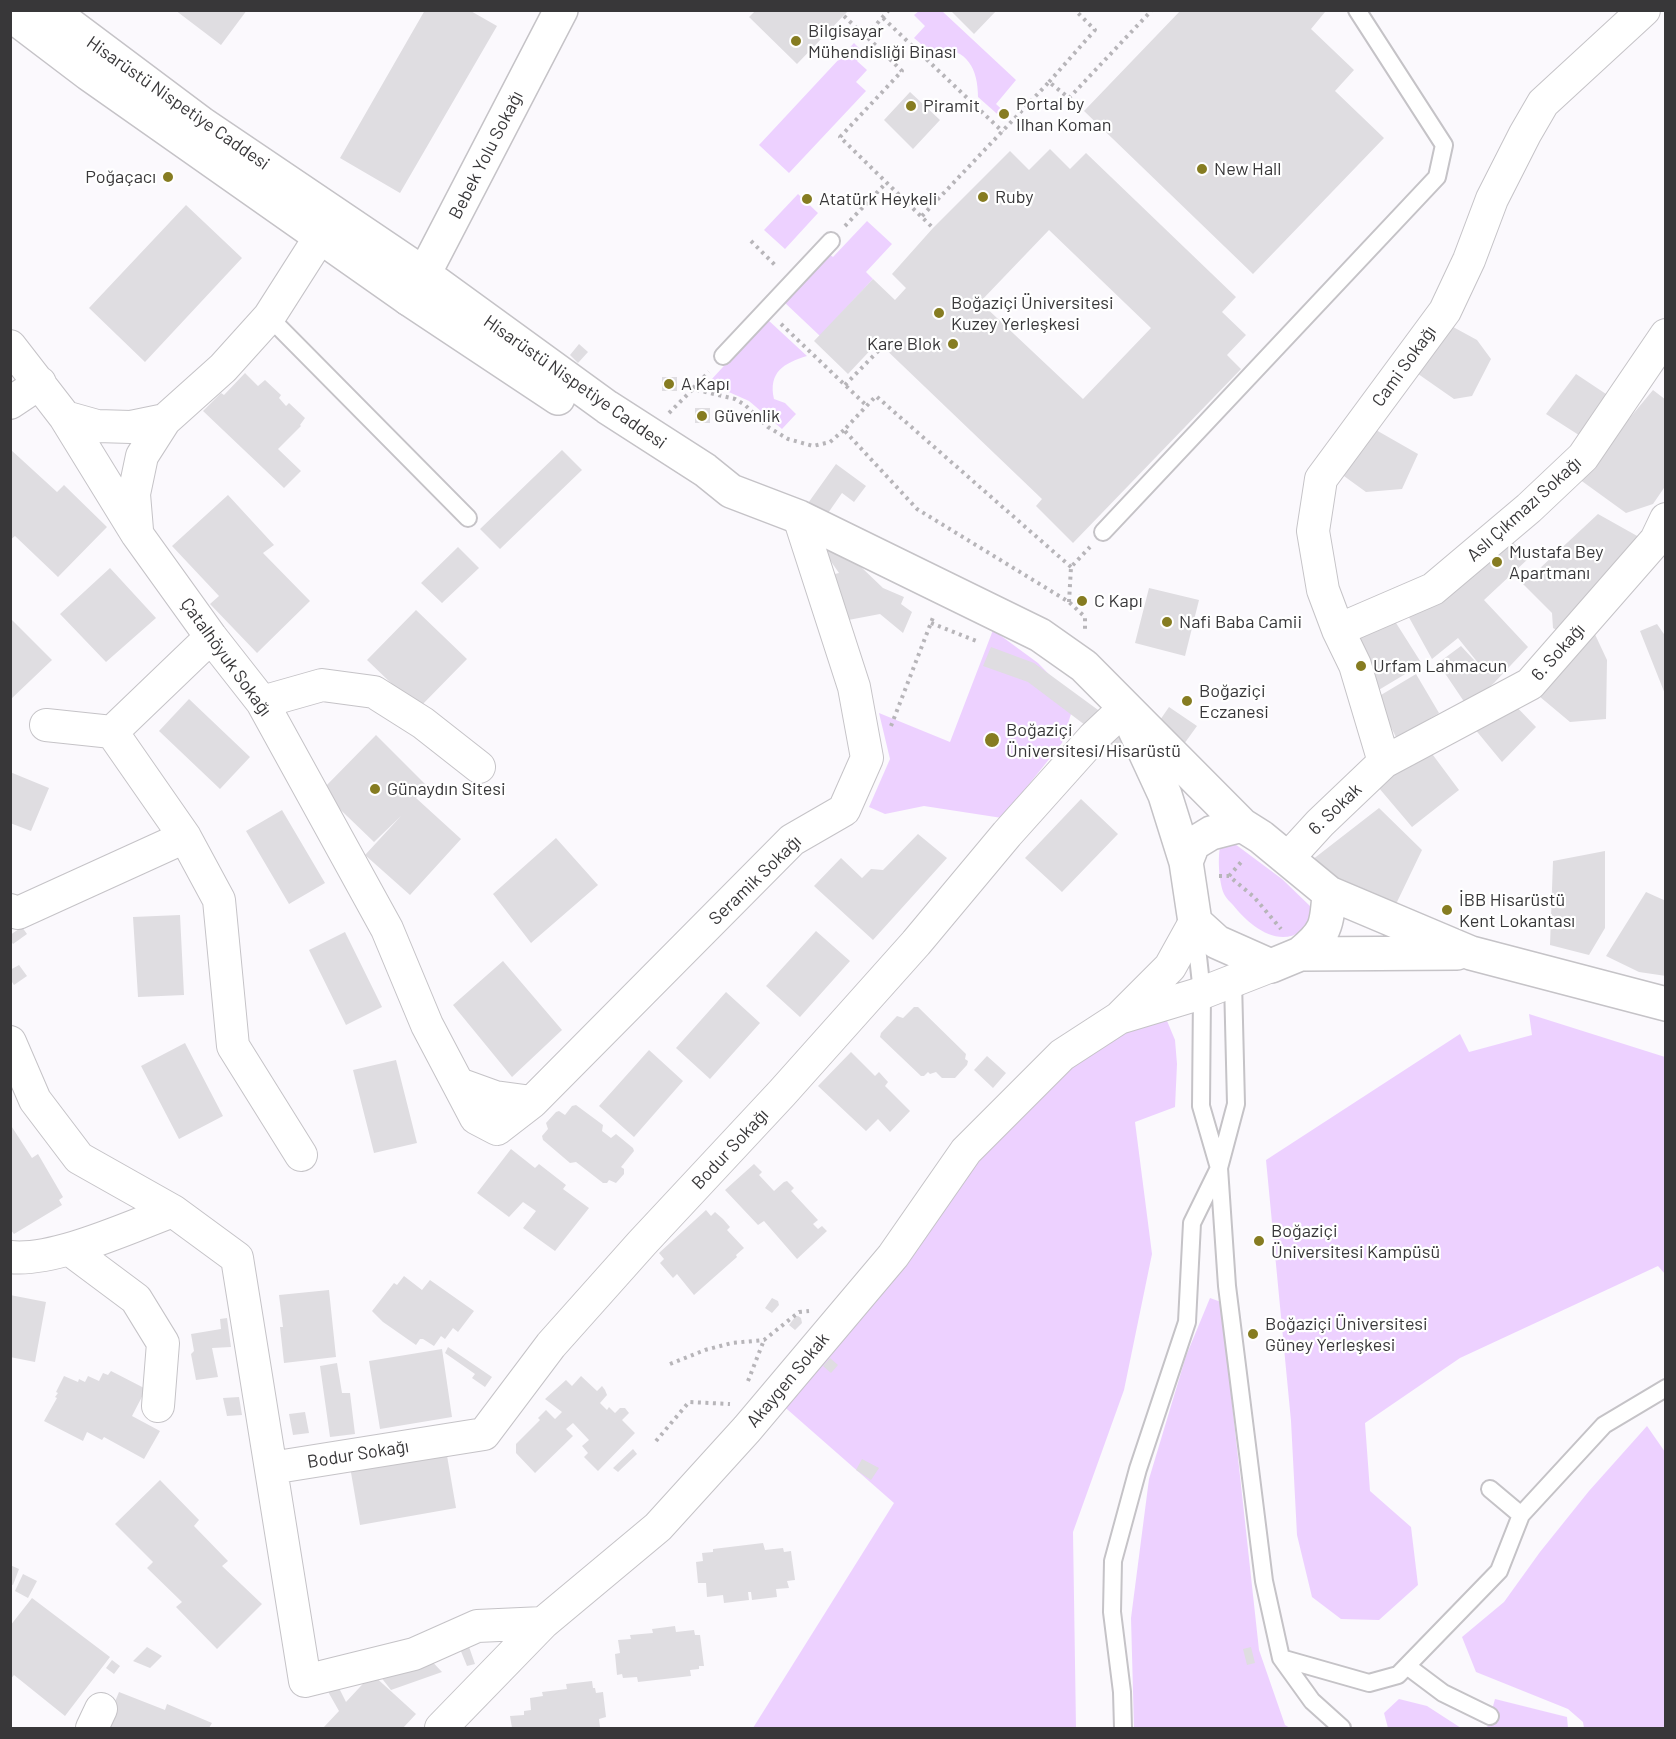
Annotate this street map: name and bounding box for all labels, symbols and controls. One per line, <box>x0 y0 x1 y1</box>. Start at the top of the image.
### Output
place label: Bilgisayar Mühendisliği Binası <box>808 20 956 63</box>
street label: Hisarüstü Nispetiye Caddesi <box>82 32 274 174</box>
marker: Bilgisayar Mühendisliği Binası <box>789 34 803 48</box>
street label: Bebek Yolu Sokağı <box>444 87 528 223</box>
place label: Portal by Ilhan Koman <box>1016 93 1111 136</box>
place label: Piramit <box>923 95 980 117</box>
marker: Piramit <box>904 99 918 113</box>
marker: Portal by Ilhan Koman <box>997 107 1011 121</box>
place label: New Hall <box>1214 158 1281 180</box>
marker: New Hall <box>1195 162 1209 176</box>
place label: Poğaçacı <box>85 166 156 188</box>
marker: Poğaçacı <box>161 170 175 184</box>
place label: Ruby <box>995 186 1034 208</box>
place label: Atatürk Heykeli <box>819 188 937 210</box>
marker: Ruby <box>976 190 990 204</box>
marker: Atatürk Heykeli <box>800 192 814 206</box>
place label: Boğaziçi Üniversitesi Kuzey Yerleşkesi <box>951 292 1114 334</box>
marker: Boğaziçi Üniversitesi Kuzey Yerleşkesi <box>932 306 946 320</box>
street label: Hisarüstü Nispetiye Caddesi <box>479 311 671 453</box>
street label: Cami Sokağı <box>1367 321 1441 411</box>
place label: Kare Blok <box>867 333 941 355</box>
marker: Kare Blok <box>946 337 960 351</box>
place label: A Kapı <box>681 373 729 395</box>
marker: A Kapı <box>662 377 676 391</box>
place label: Güvenlik <box>714 405 780 427</box>
marker: Güvenlik <box>695 409 709 423</box>
street label: Aslı Çıkmazı Sokağı <box>1462 452 1586 566</box>
place label: Mustafa Bey Apartmanı <box>1509 541 1604 584</box>
marker: Mustafa Bey Apartmanı <box>1490 555 1504 569</box>
place label: C Kapı <box>1094 590 1142 612</box>
street label: Çatalhöyuk Sokağı <box>176 594 276 720</box>
marker: C Kapı <box>1075 594 1089 608</box>
place label: Nafi Baba Camii <box>1179 611 1302 633</box>
marker: Nafi Baba Camii <box>1160 615 1174 629</box>
street label: 6. Sokağı <box>1527 619 1589 685</box>
place label: Urfam Lahmacun <box>1373 655 1507 677</box>
marker: Urfam Lahmacun <box>1354 659 1368 673</box>
place label: Boğaziçi Eczanesi <box>1199 680 1269 722</box>
marker: Boğaziçi Eczanesi <box>1180 694 1194 708</box>
place label: Boğaziçi Üniversitesi/Hisarüstü <box>1006 719 1181 762</box>
marker: Boğaziçi Üniversitesi/Hisarüstü <box>983 731 1001 749</box>
place label: Günaydın Sitesi <box>387 778 506 800</box>
street label: 6. Sokak <box>1304 779 1366 839</box>
marker: Günaydın Sitesi <box>368 782 382 796</box>
street label: Seramik Sokağı <box>704 831 806 929</box>
place label: İBB Hisarüstü Kent Lokantası <box>1459 889 1575 932</box>
marker: İBB Hisarüstü Kent Lokantası <box>1440 903 1454 917</box>
street label: Bodur Sokağı <box>687 1104 773 1194</box>
place label: Boğaziçi Üniversitesi Kampüsü <box>1271 1220 1440 1262</box>
marker: Boğaziçi Üniversitesi Kampüsü <box>1252 1234 1266 1248</box>
place label: Boğaziçi Üniversitesi Güney Yerleşkesi <box>1265 1313 1428 1356</box>
marker: Boğaziçi Üniversitesi Güney Yerleşkesi <box>1246 1327 1260 1341</box>
street label: Akaygen Sokak <box>742 1328 834 1432</box>
street label: Bodur Sokağı <box>306 1435 410 1473</box>

